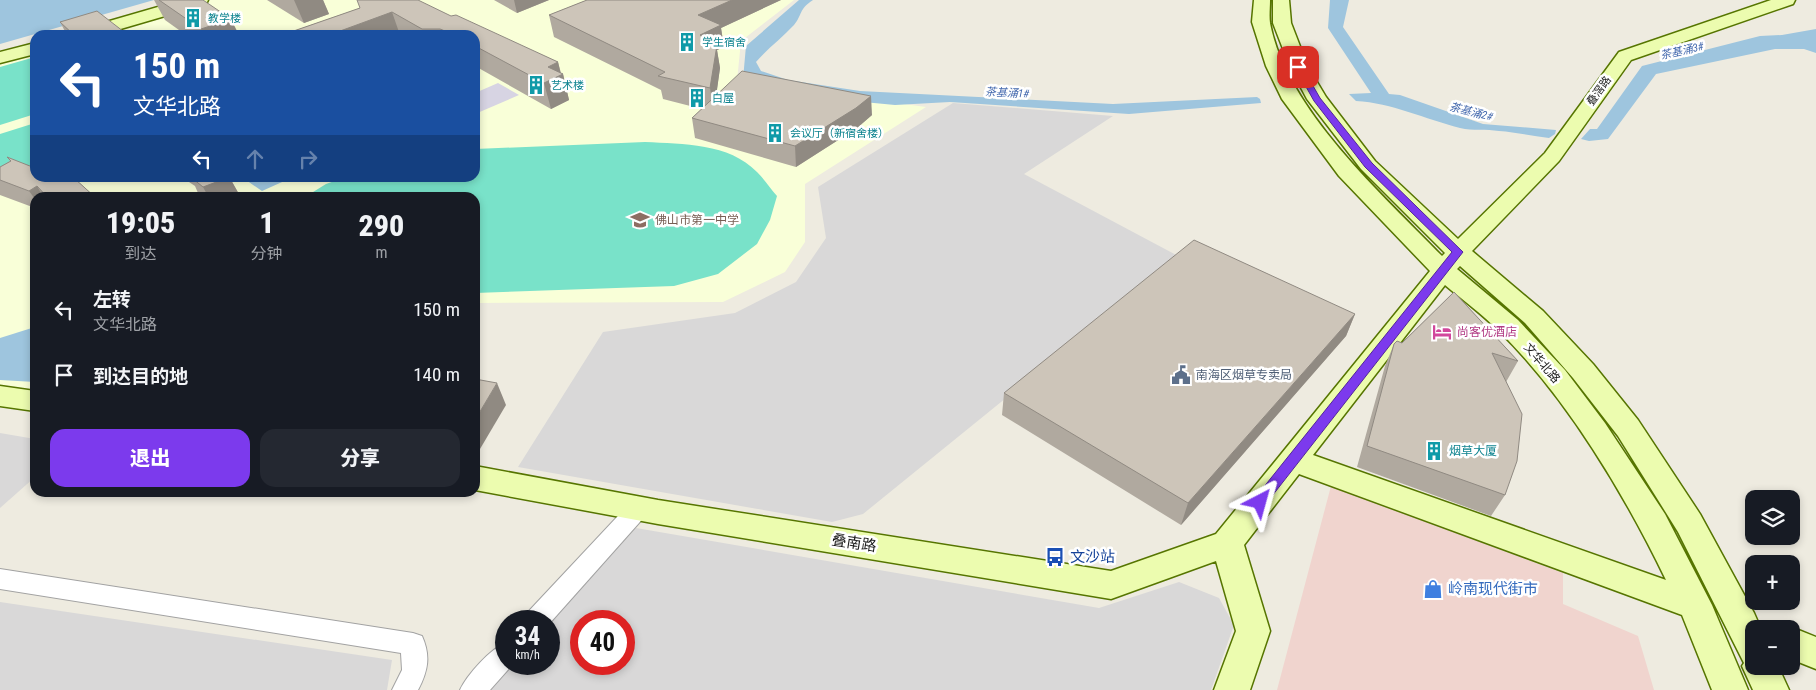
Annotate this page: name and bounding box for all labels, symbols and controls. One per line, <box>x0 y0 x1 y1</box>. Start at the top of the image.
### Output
building icon: 教学楼 <box>182 7 204 29</box>
place label: 教学楼 <box>208 12 241 25</box>
building icon: 学生宿舍 <box>676 31 698 53</box>
place label: 学生宿舍 <box>702 36 746 49</box>
water label: 茶基涌3# <box>1659 40 1705 62</box>
text: 150 m <box>133 46 220 87</box>
pin <box>1277 46 1319 88</box>
icon: left <box>50 50 115 115</box>
icon: arrive <box>1284 53 1312 81</box>
building icon: 艺术楼 <box>525 74 547 96</box>
street label: 叠滘路 <box>1584 74 1614 108</box>
place label: 艺术楼 <box>551 79 584 92</box>
water label: 茶基涌1# <box>985 85 1030 101</box>
building icon: 白屋 <box>686 87 708 109</box>
place label: 白屋 <box>712 92 734 105</box>
text: 文华北路 <box>133 94 221 119</box>
water label: 茶基涌2# <box>1448 100 1494 124</box>
building icon: 会议厅（新宿舍楼） <box>764 122 786 144</box>
place label: 会议厅（新宿舍楼） <box>790 127 889 140</box>
icon: left <box>188 145 216 173</box>
icon: ahead <box>241 145 269 173</box>
icon: right <box>294 145 322 173</box>
text: 19:05 <box>106 205 175 240</box>
text: 1 <box>259 205 274 240</box>
text: 290 <box>359 208 404 243</box>
school or university icon: 佛山市第一中学 <box>629 209 651 231</box>
place label: 佛山市第一中学 <box>655 213 739 227</box>
text: m <box>375 243 387 262</box>
text: 到达 <box>124 244 156 263</box>
text: 分钟 <box>251 244 283 263</box>
text: 左转 <box>93 288 131 311</box>
icon: left <box>50 296 78 324</box>
text: 150 m <box>413 298 460 321</box>
text: 文华北路 <box>93 315 157 334</box>
hotel icon: 尚客优酒店 <box>1431 321 1453 343</box>
place label: 尚客优酒店 <box>1457 325 1517 339</box>
street label: 文华北路 <box>1521 340 1563 386</box>
icon: arrive <box>50 361 78 389</box>
text: 140 m <box>413 363 460 386</box>
public building icon: 南海区烟草专卖局 <box>1170 364 1192 386</box>
text: 到达目的地 <box>93 365 188 388</box>
place label: 南海区烟草专卖局 <box>1196 368 1292 382</box>
button: 退出 <box>50 429 250 487</box>
button: 分享 <box>260 429 460 487</box>
building icon: 烟草大厦 <box>1423 440 1445 462</box>
place label: 烟草大厦 <box>1449 444 1497 458</box>
position arrow <box>1233 475 1285 527</box>
map controls <box>1745 490 1800 675</box>
button: layers <box>1745 490 1800 545</box>
street label: 叠南路 <box>830 531 878 555</box>
bus stop icon: 文沙站 <box>1044 546 1066 568</box>
place label: 文沙站 <box>1070 548 1115 566</box>
button: + <box>1745 555 1800 610</box>
shop icon: 岭南现代街市 <box>1422 578 1444 600</box>
place label: 岭南现代街市 <box>1448 580 1538 598</box>
speed limit sign: 40 <box>570 610 635 675</box>
button: − <box>1745 620 1800 675</box>
text: 34 <box>515 622 540 651</box>
text: km/h <box>515 648 540 662</box>

